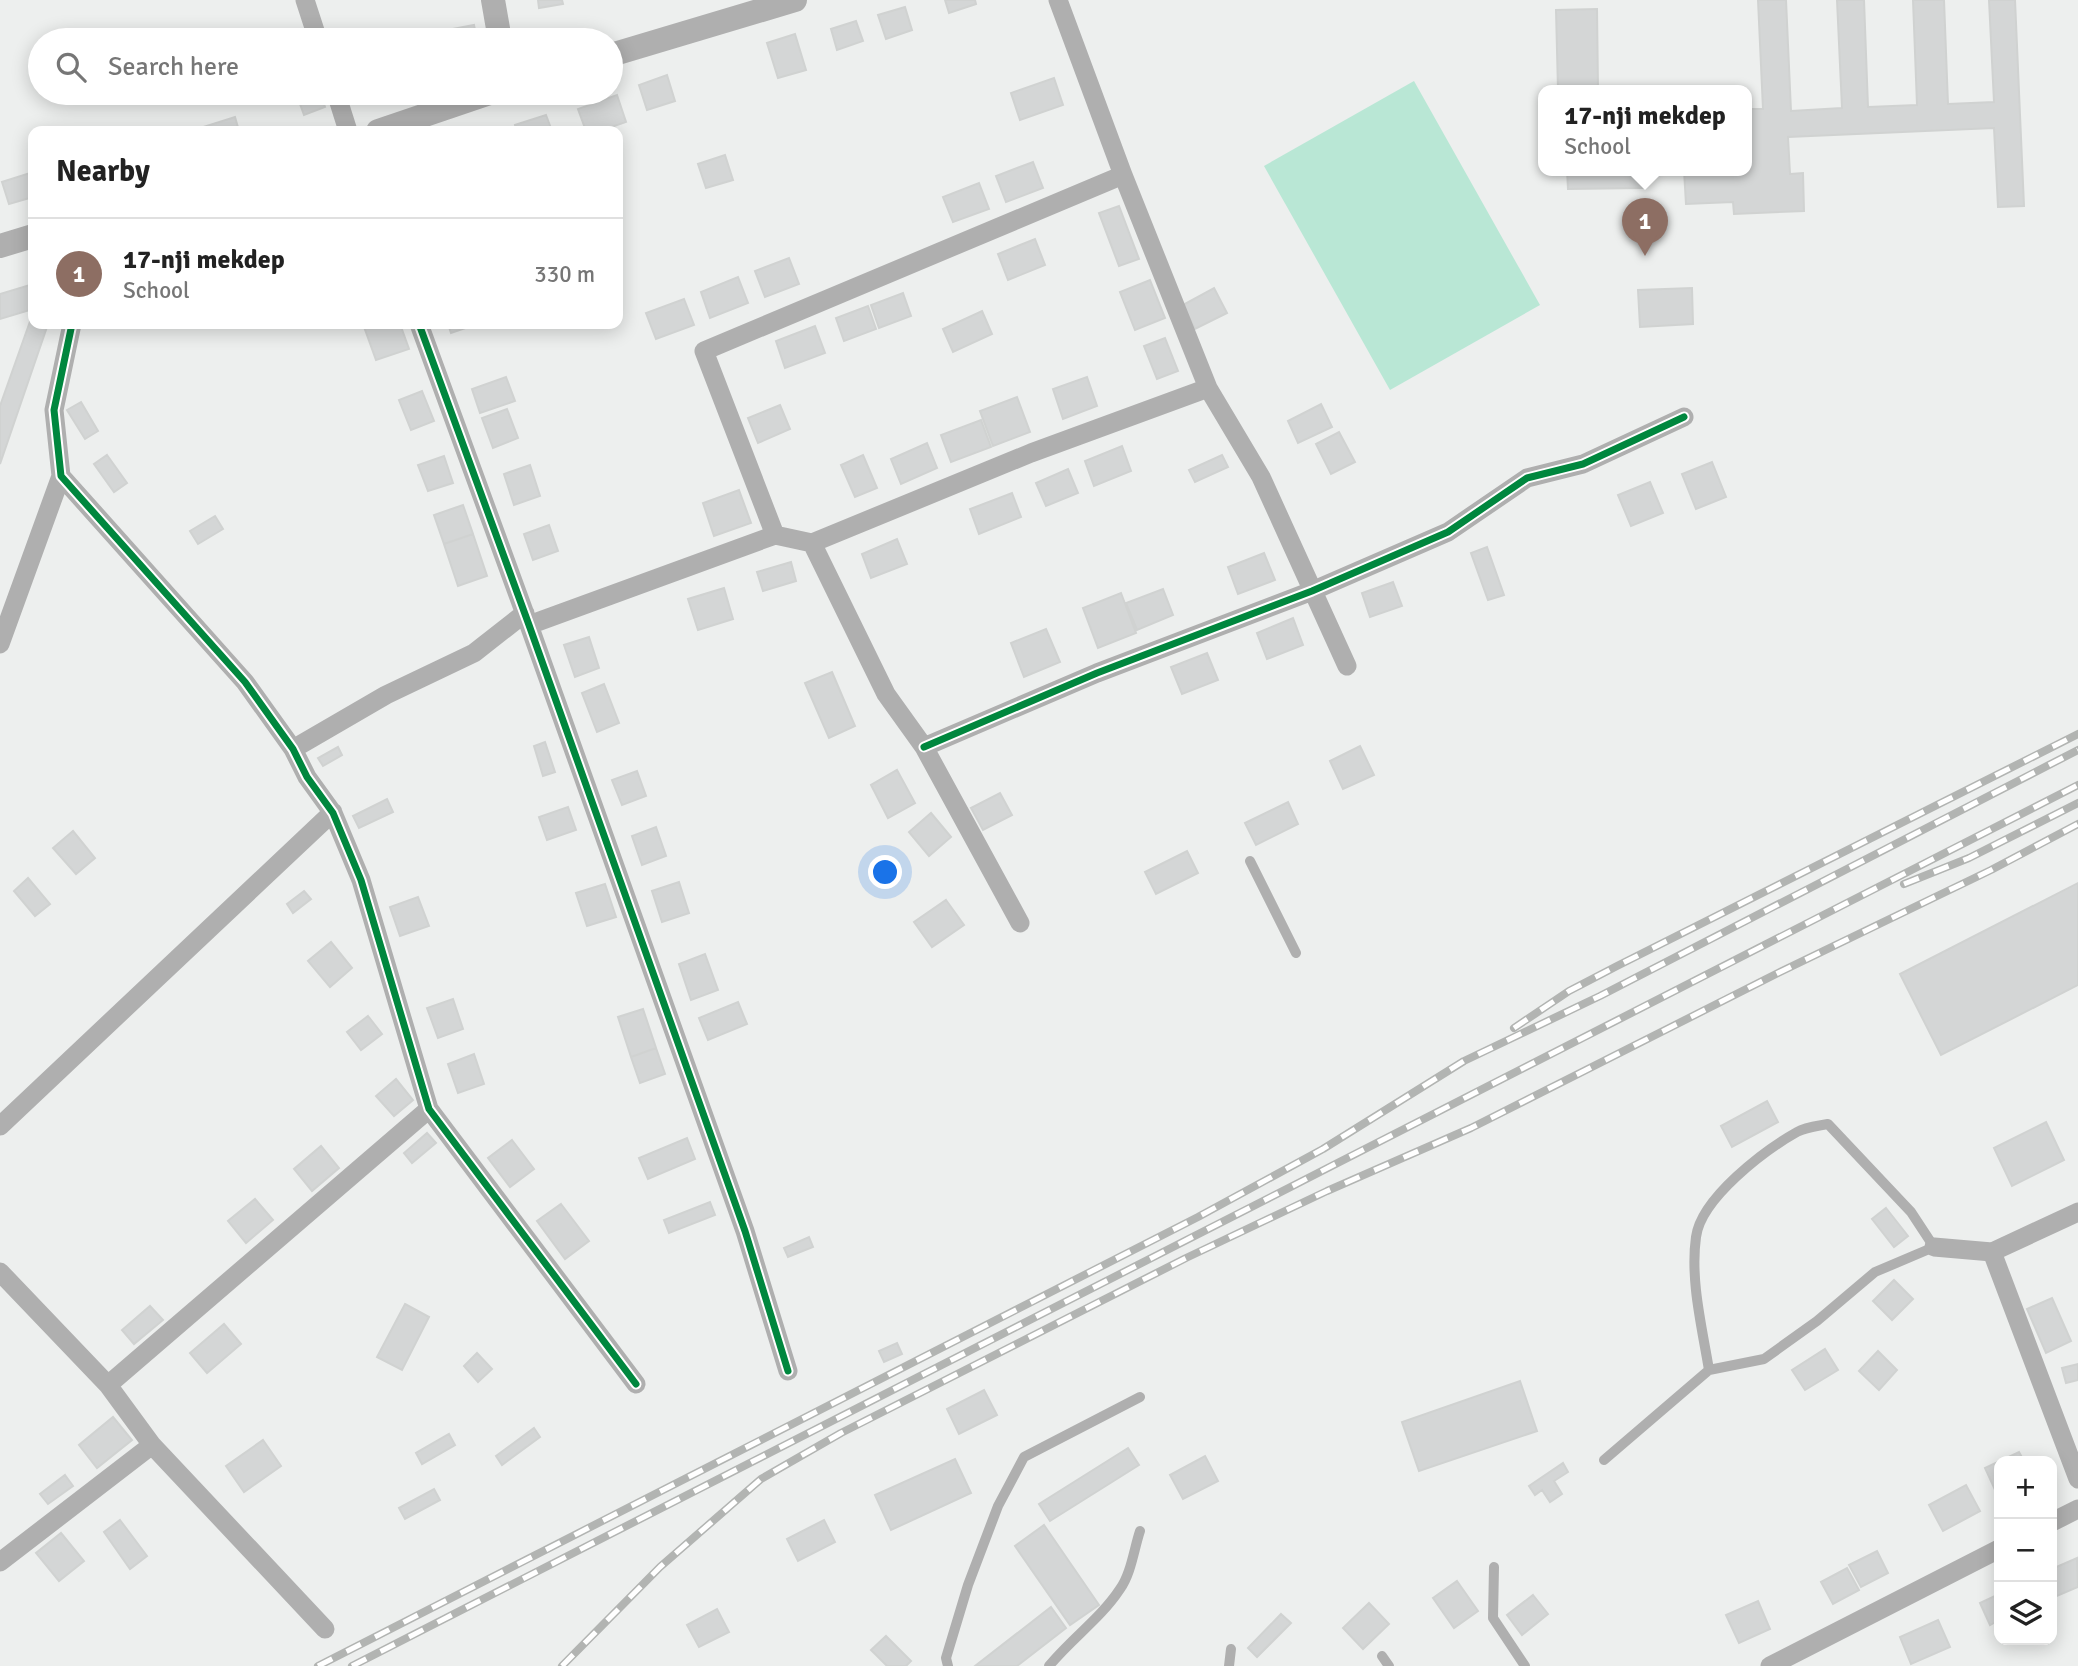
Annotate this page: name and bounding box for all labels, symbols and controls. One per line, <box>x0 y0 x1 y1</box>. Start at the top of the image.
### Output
search box <box>28 28 623 105</box>
icon: search <box>52 48 90 86</box>
text: Search here <box>108 51 239 83</box>
popup <box>1538 85 1752 176</box>
text: 17-nji mekdep <box>1564 100 1726 132</box>
text: School <box>1564 132 1631 161</box>
text: Nearby <box>56 153 150 190</box>
pin: 1 <box>1622 198 1668 256</box>
text: 17-nji mekdep <box>123 244 285 276</box>
text: 1 <box>73 260 85 289</box>
text: 330 m <box>534 260 595 289</box>
text: School <box>123 276 190 305</box>
your location <box>868 855 902 889</box>
map controls <box>1994 1456 2057 1645</box>
button: + <box>1994 1456 2057 1519</box>
button: − <box>1994 1519 2057 1582</box>
button: layers <box>1994 1582 2057 1645</box>

